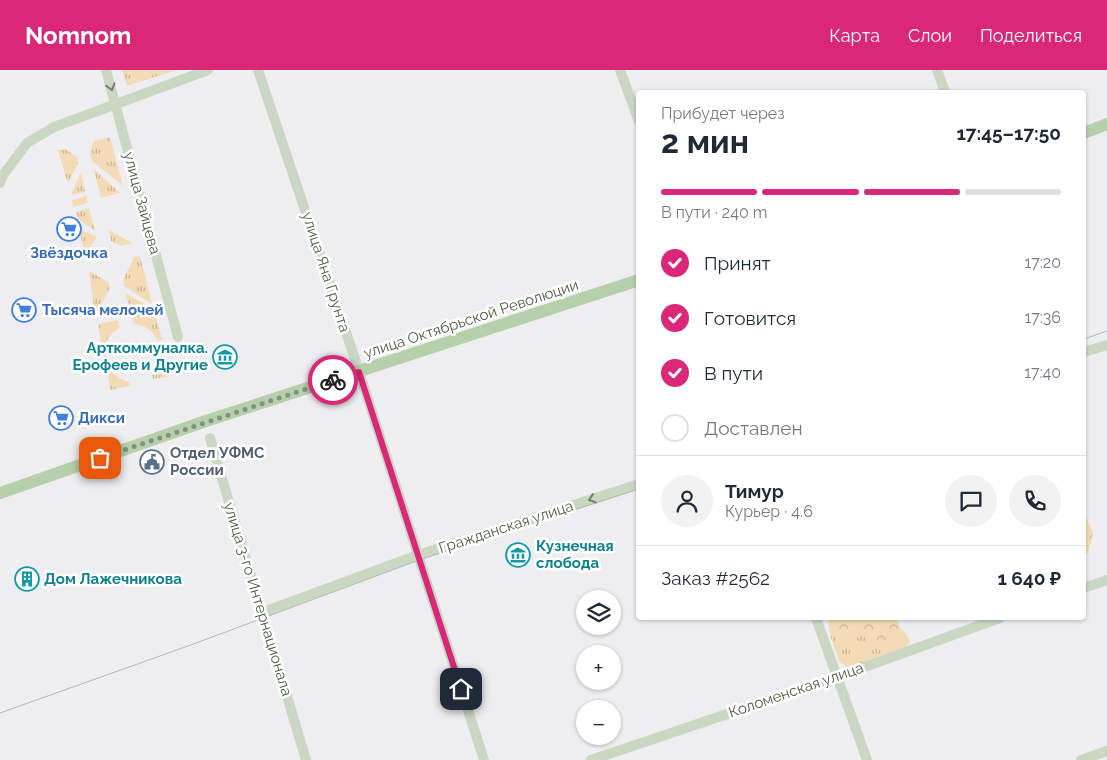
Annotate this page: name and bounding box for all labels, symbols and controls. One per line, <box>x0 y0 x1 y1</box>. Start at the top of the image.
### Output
text: Nomnom <box>25 21 131 50</box>
text: Карта <box>829 25 880 46</box>
text: Слои <box>908 25 952 46</box>
text: Поделиться <box>980 25 1082 46</box>
one-way arrow <box>106 83 116 91</box>
text: Прибудет через <box>661 104 785 123</box>
text: 17:45–17:50 <box>956 122 1061 144</box>
text: 2 мин <box>661 123 749 160</box>
street label: улица Зайцева <box>120 150 164 256</box>
text: В пути · 240 m <box>661 203 767 222</box>
street label: улица Яна Грунта <box>298 210 354 334</box>
supermarket icon: Звёздочка <box>56 216 82 242</box>
place label: Звёздочка <box>30 244 108 262</box>
icon: check <box>661 249 689 277</box>
text: Принят <box>704 252 771 274</box>
text: 17:20 <box>1025 253 1061 272</box>
street label: улица Октябрьской Революции <box>361 276 581 362</box>
supermarket icon: Тысяча мелочей <box>11 297 37 323</box>
place label: Тысяча мелочей <box>42 301 164 319</box>
icon: check <box>661 304 689 332</box>
text: Готовится <box>704 307 796 329</box>
text: 17:36 <box>1024 308 1061 327</box>
place label: Арткоммуналка. Ерофеев и Другие <box>73 339 208 374</box>
museum icon: Арткоммуналка. Ерофеев и Другие <box>212 344 238 370</box>
courier <box>308 355 358 405</box>
icon: check <box>661 359 689 387</box>
text: В пути <box>704 362 763 384</box>
text: 17:40 <box>1024 363 1061 382</box>
icon: bike <box>319 366 347 394</box>
supermarket icon: Дикси <box>48 405 74 431</box>
place label: Дикси <box>78 409 125 427</box>
text: Доставлен <box>704 417 803 439</box>
pin <box>79 437 121 479</box>
icon: bag <box>86 444 114 472</box>
place label: Отдел УФМС России <box>170 444 264 479</box>
public building icon: Отдел УФМС России <box>139 449 165 475</box>
button: person <box>661 475 713 527</box>
button: chat <box>945 475 997 527</box>
button: phone <box>1009 475 1061 527</box>
text: Тимур <box>725 480 784 502</box>
one-way arrow <box>589 493 597 503</box>
street label: Гражданская улица <box>436 497 576 557</box>
street label: улица 3-го Интернационала <box>220 500 296 698</box>
text: Курьер · 4.6 <box>725 502 813 521</box>
place label: Кузнечная слобода <box>536 537 614 572</box>
museum icon: Кузнечная слобода <box>505 542 531 568</box>
building icon: Дом Лажечникова <box>14 566 40 592</box>
text: Заказ #2562 <box>661 567 770 589</box>
text: 1 640 ₽ <box>997 567 1061 589</box>
place label: Дом Лажечникова <box>44 570 182 588</box>
map controls <box>576 590 621 745</box>
button: layers <box>576 590 621 635</box>
button: + <box>576 645 621 690</box>
street label: Коломенская улица <box>726 658 866 722</box>
pin <box>440 668 482 710</box>
icon: home <box>447 675 475 703</box>
button: − <box>576 700 621 745</box>

